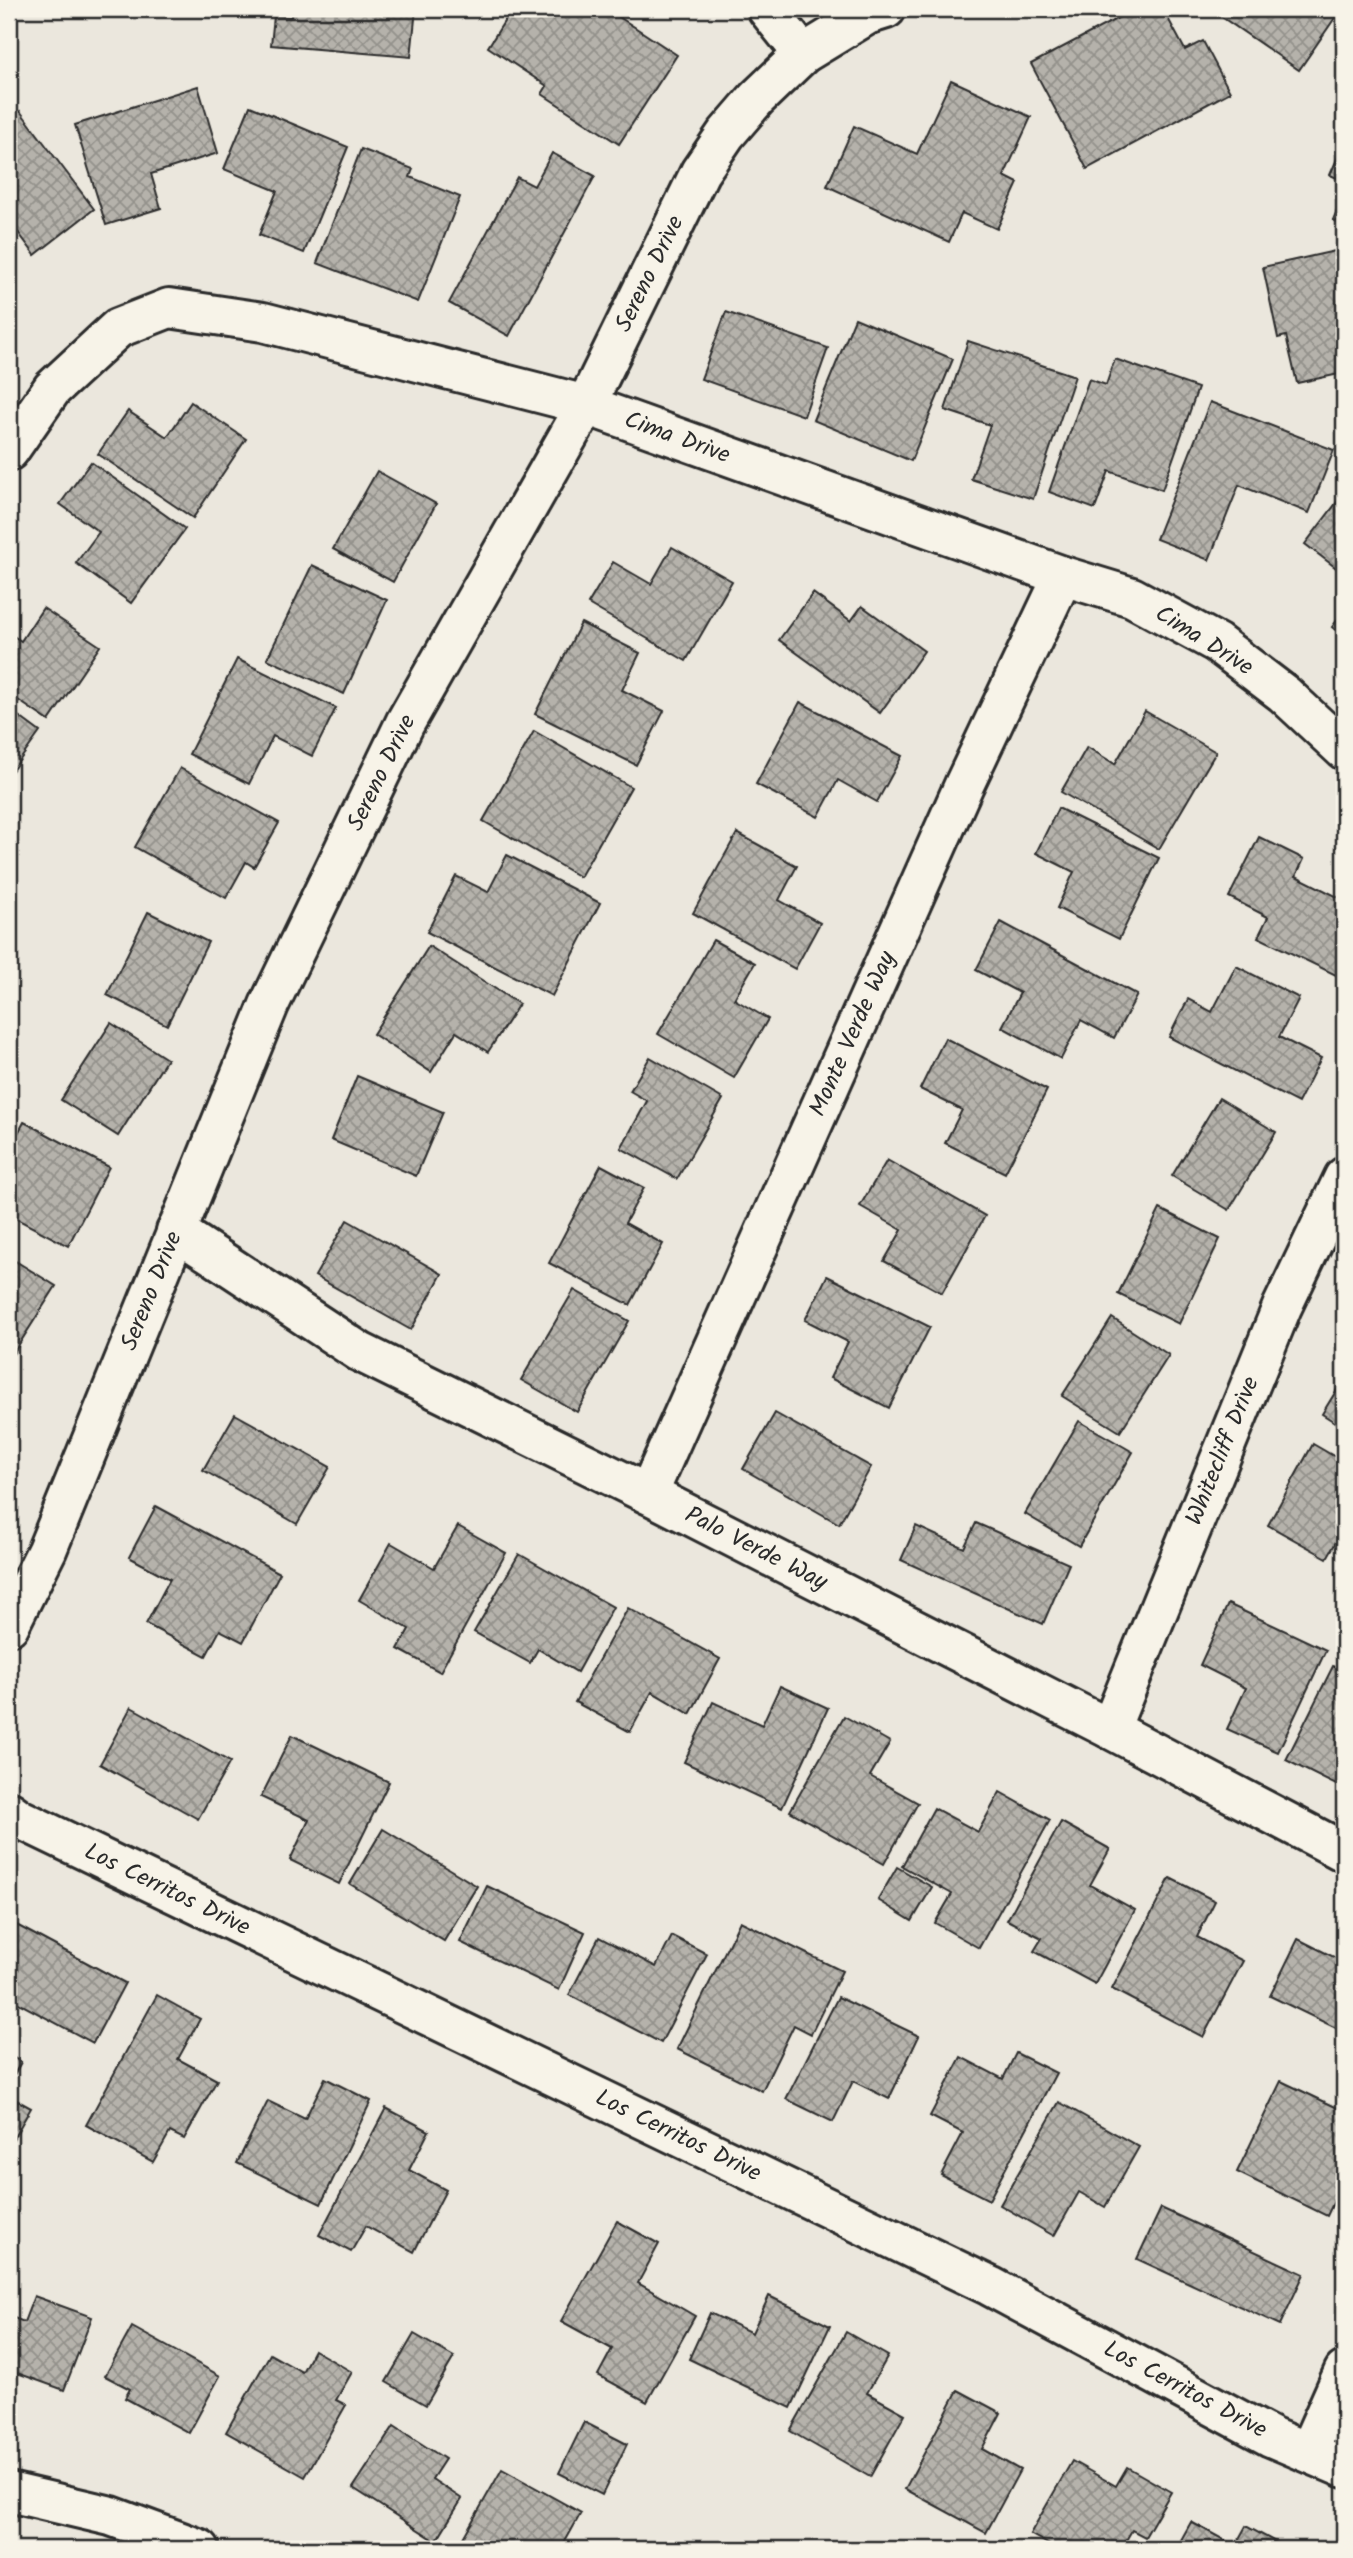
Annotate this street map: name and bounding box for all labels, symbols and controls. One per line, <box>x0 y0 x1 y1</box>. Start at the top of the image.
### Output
street label: Sereno Drive <box>605 209 695 339</box>
street label: Cima Drive <box>619 401 736 475</box>
street label: Cima Drive <box>1147 595 1261 687</box>
street label: Sereno Drive <box>337 708 427 838</box>
street label: Monte Verde Way <box>799 944 907 1123</box>
street label: Sereno Drive <box>110 1225 194 1357</box>
street label: Whitecliff Drive <box>1175 1371 1271 1531</box>
street label: Palo Verde Way <box>678 1496 835 1602</box>
street label: Los Cerritos Drive <box>77 1833 257 1947</box>
street label: Los Cerritos Drive <box>588 2079 768 2193</box>
street label: Los Cerritos Drive <box>1096 2330 1274 2450</box>

